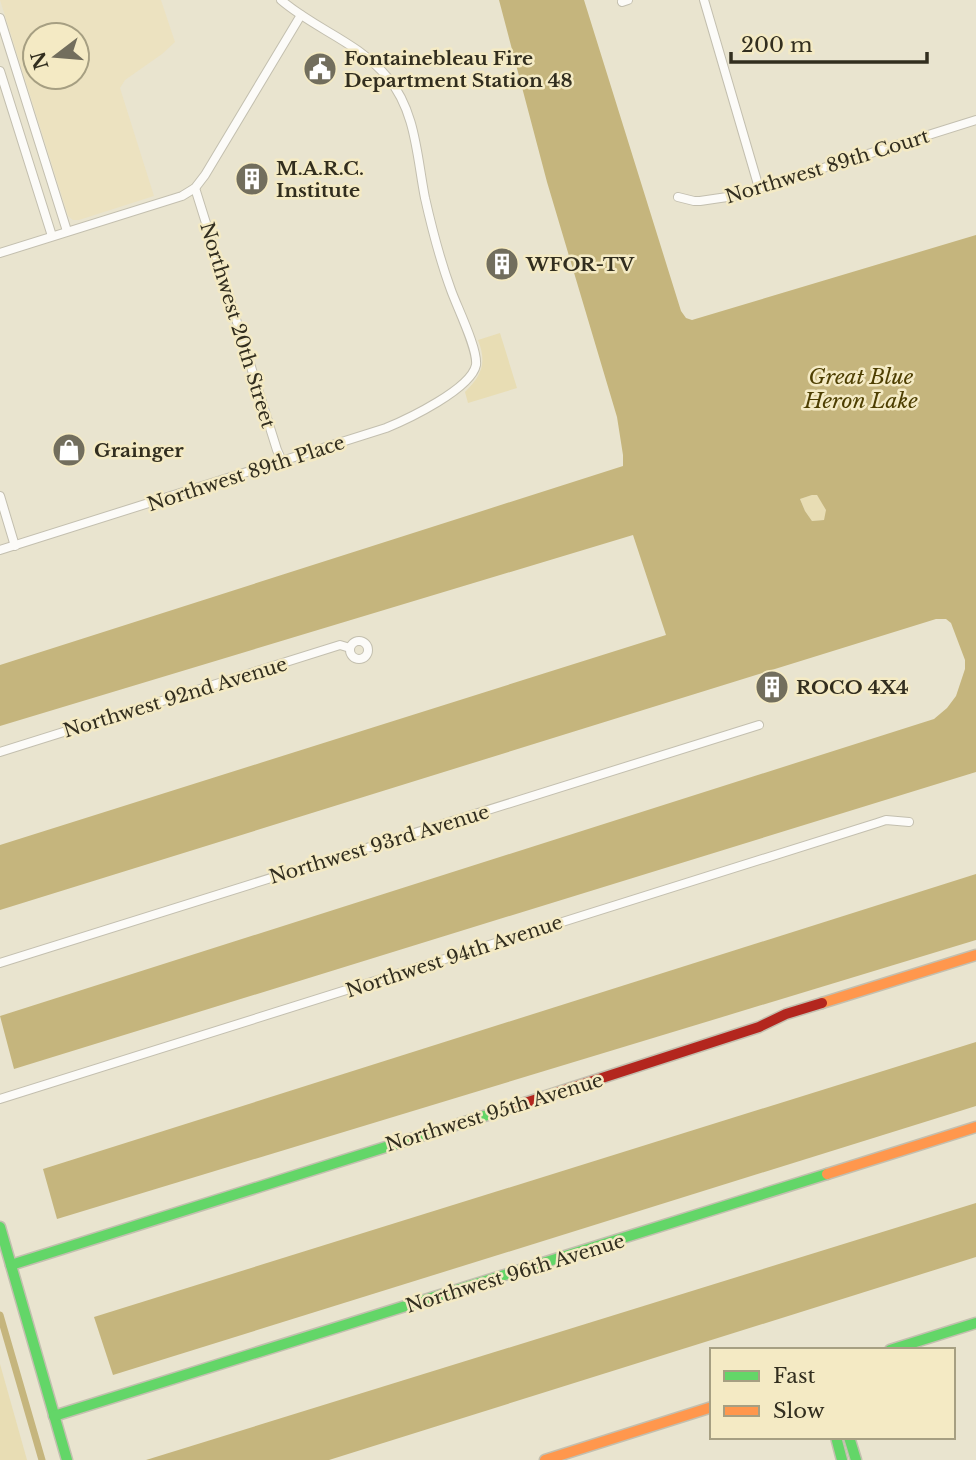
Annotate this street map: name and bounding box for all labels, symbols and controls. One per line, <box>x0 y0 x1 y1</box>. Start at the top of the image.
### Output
north arrow <box>21 21 91 91</box>
scale bar <box>731 21 927 65</box>
text: 200 m <box>741 32 813 58</box>
place label: Fontainebleau Fire Department Station 48 <box>344 47 573 92</box>
text: N <box>27 49 54 72</box>
public building icon: Fontainebleau Fire Department Station 48 <box>301 50 339 88</box>
street label: Northwest 89th Court <box>722 124 933 208</box>
place label: M.A.R.C. Institute <box>276 157 364 202</box>
building icon: M.A.R.C. Institute <box>233 160 271 198</box>
street label: Northwest 20th Street <box>195 219 280 432</box>
building icon: WFOR-TV <box>483 245 521 283</box>
place label: WFOR-TV <box>525 253 635 276</box>
water label: Great Blue Heron Lake <box>803 364 918 414</box>
shop icon: Grainger <box>50 431 88 469</box>
street label: Northwest 89th Place <box>145 431 348 516</box>
place label: Grainger <box>94 439 184 462</box>
street label: Northwest 92nd Avenue <box>60 652 290 743</box>
building icon: ROCO 4X4 <box>753 668 791 706</box>
place label: ROCO 4X4 <box>796 676 909 699</box>
street label: Northwest 93rd Avenue <box>266 800 492 889</box>
street label: Northwest 94th Avenue <box>343 911 565 1002</box>
street label: Northwest 95th Avenue <box>383 1068 606 1157</box>
street label: Northwest 96th Avenue <box>403 1229 627 1318</box>
legend <box>710 1348 955 1439</box>
text: Fast <box>773 1363 815 1389</box>
text: Slow <box>773 1398 825 1424</box>

